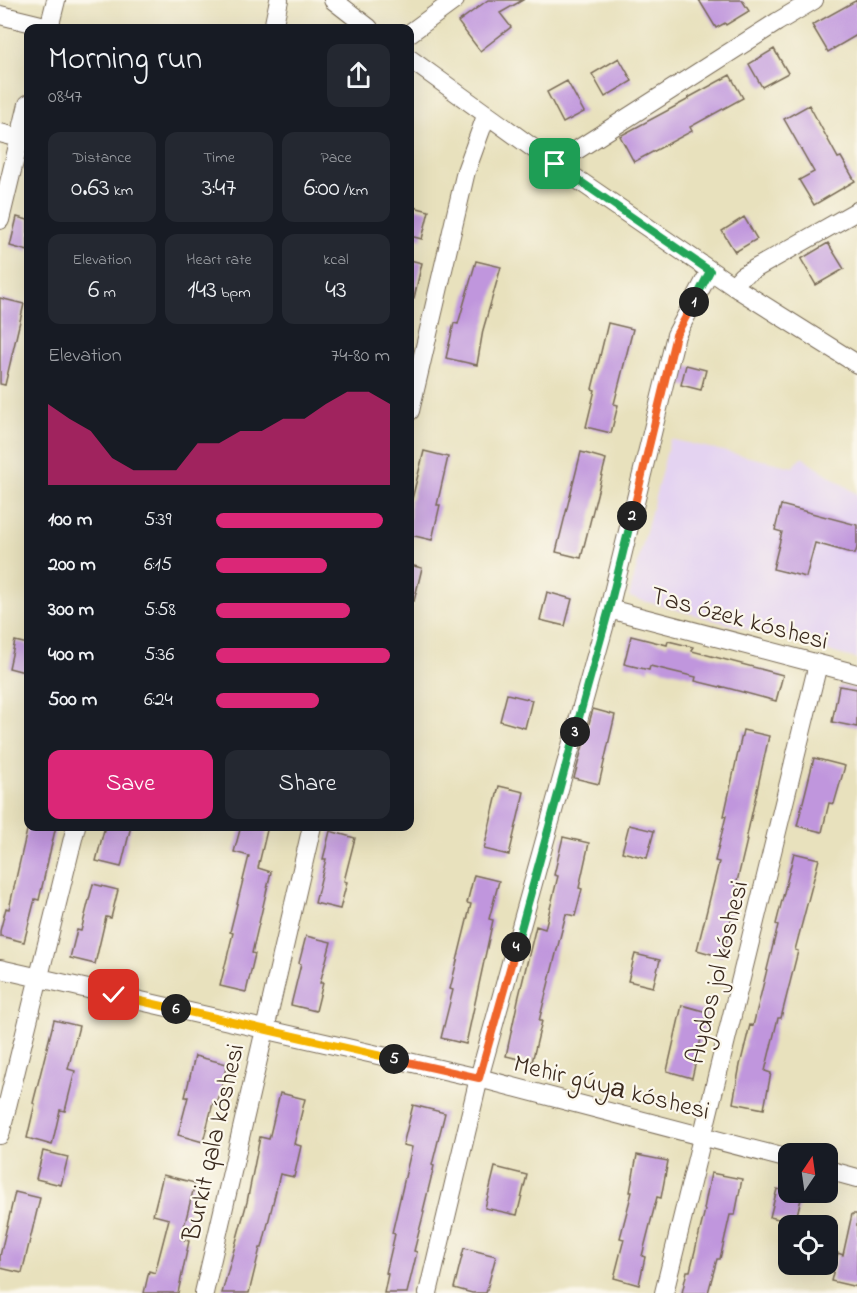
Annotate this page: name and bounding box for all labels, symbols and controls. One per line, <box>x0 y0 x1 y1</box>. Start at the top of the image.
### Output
text: Morning run <box>48 36 202 84</box>
button: share <box>327 44 390 107</box>
text: 08:47 <box>48 83 82 112</box>
pin <box>529 138 580 189</box>
text: Distance <box>73 146 131 170</box>
text: Time <box>203 146 235 170</box>
text: Pace <box>320 146 352 170</box>
icon: arrive <box>538 147 571 180</box>
text: 0.63 <box>71 170 110 208</box>
text: 3:47 <box>202 170 236 208</box>
text: 6:00 <box>304 170 340 208</box>
text: km <box>110 179 133 203</box>
text: /km <box>340 179 368 203</box>
text: Elevation <box>73 248 131 272</box>
text: Heart rate <box>186 248 252 272</box>
text: kcal <box>323 248 349 272</box>
text: 6 <box>88 272 100 310</box>
text: 143 <box>187 272 217 310</box>
text: 43 <box>325 272 347 310</box>
text: m <box>100 281 116 305</box>
text: bpm <box>217 281 251 305</box>
pin: 1 <box>679 287 709 317</box>
text: 1 <box>691 290 697 314</box>
text: Elevation <box>48 342 122 371</box>
text: 74–80 m <box>331 342 390 371</box>
pin: 2 <box>617 501 647 531</box>
text: 2 <box>628 504 636 528</box>
text: 100 m <box>48 506 92 535</box>
text: 5:39 <box>144 506 171 535</box>
text: 200 m <box>48 551 96 580</box>
text: 6:15 <box>144 551 172 580</box>
street label: Tas ózek kóshesi <box>646 578 832 662</box>
text: 300 m <box>48 596 94 625</box>
text: 5:58 <box>144 596 176 625</box>
text: 400 m <box>48 641 94 670</box>
text: 5:36 <box>144 641 174 670</box>
text: 500 m <box>48 686 97 715</box>
text: 6:24 <box>144 686 173 715</box>
pin: 3 <box>560 717 590 747</box>
text: 3 <box>572 720 578 744</box>
button: Save <box>48 750 213 819</box>
button: Share <box>225 750 390 819</box>
street label: Aydos jol kóshesi <box>678 877 760 1069</box>
pin: 4 <box>501 932 531 962</box>
text: 4 <box>513 935 519 959</box>
pin <box>88 969 139 1020</box>
icon: check <box>97 978 130 1011</box>
pin: 6 <box>161 994 191 1024</box>
text: 6 <box>172 997 180 1021</box>
street label: Burkit qala kóshesi <box>174 1040 256 1246</box>
pin: 5 <box>379 1044 409 1074</box>
street label: Mehir gúyа kóshesi <box>509 1046 713 1132</box>
text: 5 <box>389 1047 399 1071</box>
north arrow <box>778 1143 838 1203</box>
map controls <box>778 1143 838 1275</box>
button: locate <box>778 1215 838 1275</box>

